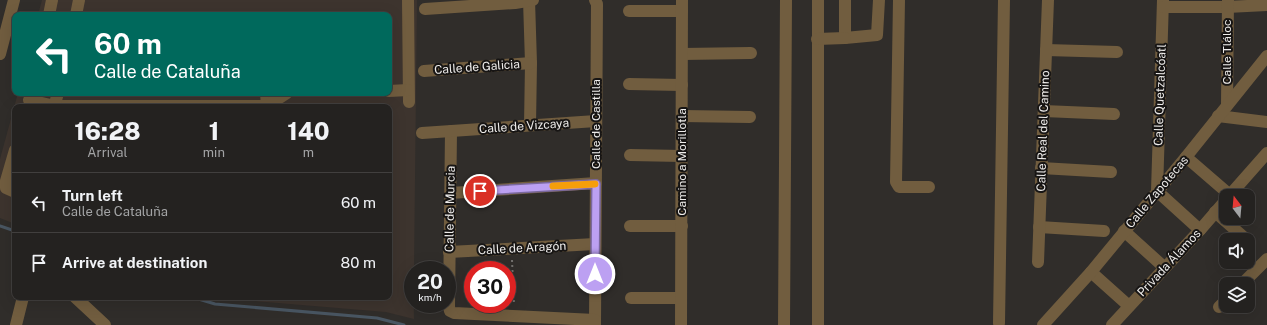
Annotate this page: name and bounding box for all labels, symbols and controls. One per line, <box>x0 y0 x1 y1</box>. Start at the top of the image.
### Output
street label: Calle Tláloc <box>1220 19 1234 85</box>
text: 60 m <box>94 27 162 60</box>
icon: left <box>28 28 80 80</box>
street label: Calle Quetzalcóatl <box>1151 43 1169 146</box>
street label: Calle de Galicia <box>434 57 520 77</box>
text: Calle de Cataluña <box>94 61 241 82</box>
street label: Calle Real del Camino <box>1034 70 1052 192</box>
street label: Calle de Castilla <box>589 79 603 169</box>
street label: Camino a Morillotla <box>675 108 689 216</box>
street label: Calle de Vizcaya <box>479 116 569 136</box>
text: 16:28 <box>74 117 141 145</box>
text: 1 <box>209 117 219 145</box>
text: 140 <box>287 117 330 145</box>
text: Arrival <box>87 145 128 160</box>
text: min <box>203 145 225 160</box>
text: m <box>303 145 314 160</box>
street label: Calle Zapotecas <box>1123 153 1191 231</box>
street label: Calle de Murcia <box>442 166 458 252</box>
pin <box>463 174 497 208</box>
icon: arrive <box>469 180 491 202</box>
text: Turn left <box>62 187 123 204</box>
north arrow <box>1219 189 1255 225</box>
map controls <box>1219 189 1255 313</box>
icon: left <box>28 192 50 214</box>
text: 60 m <box>341 194 376 211</box>
text: Calle de Cataluña <box>62 204 168 219</box>
street label: Privada Álamos <box>1134 227 1204 299</box>
button: sound <box>1219 233 1255 269</box>
street label: Calle de Aragón <box>477 239 567 257</box>
icon: arrive <box>28 252 50 274</box>
position arrow <box>574 253 616 295</box>
text: Arrive at destination <box>62 254 207 271</box>
text: 80 m <box>341 254 376 271</box>
speed limit sign: 30 <box>464 261 516 313</box>
text: 20 <box>417 270 443 294</box>
button: layers <box>1219 277 1255 313</box>
text: km/h <box>418 291 442 303</box>

